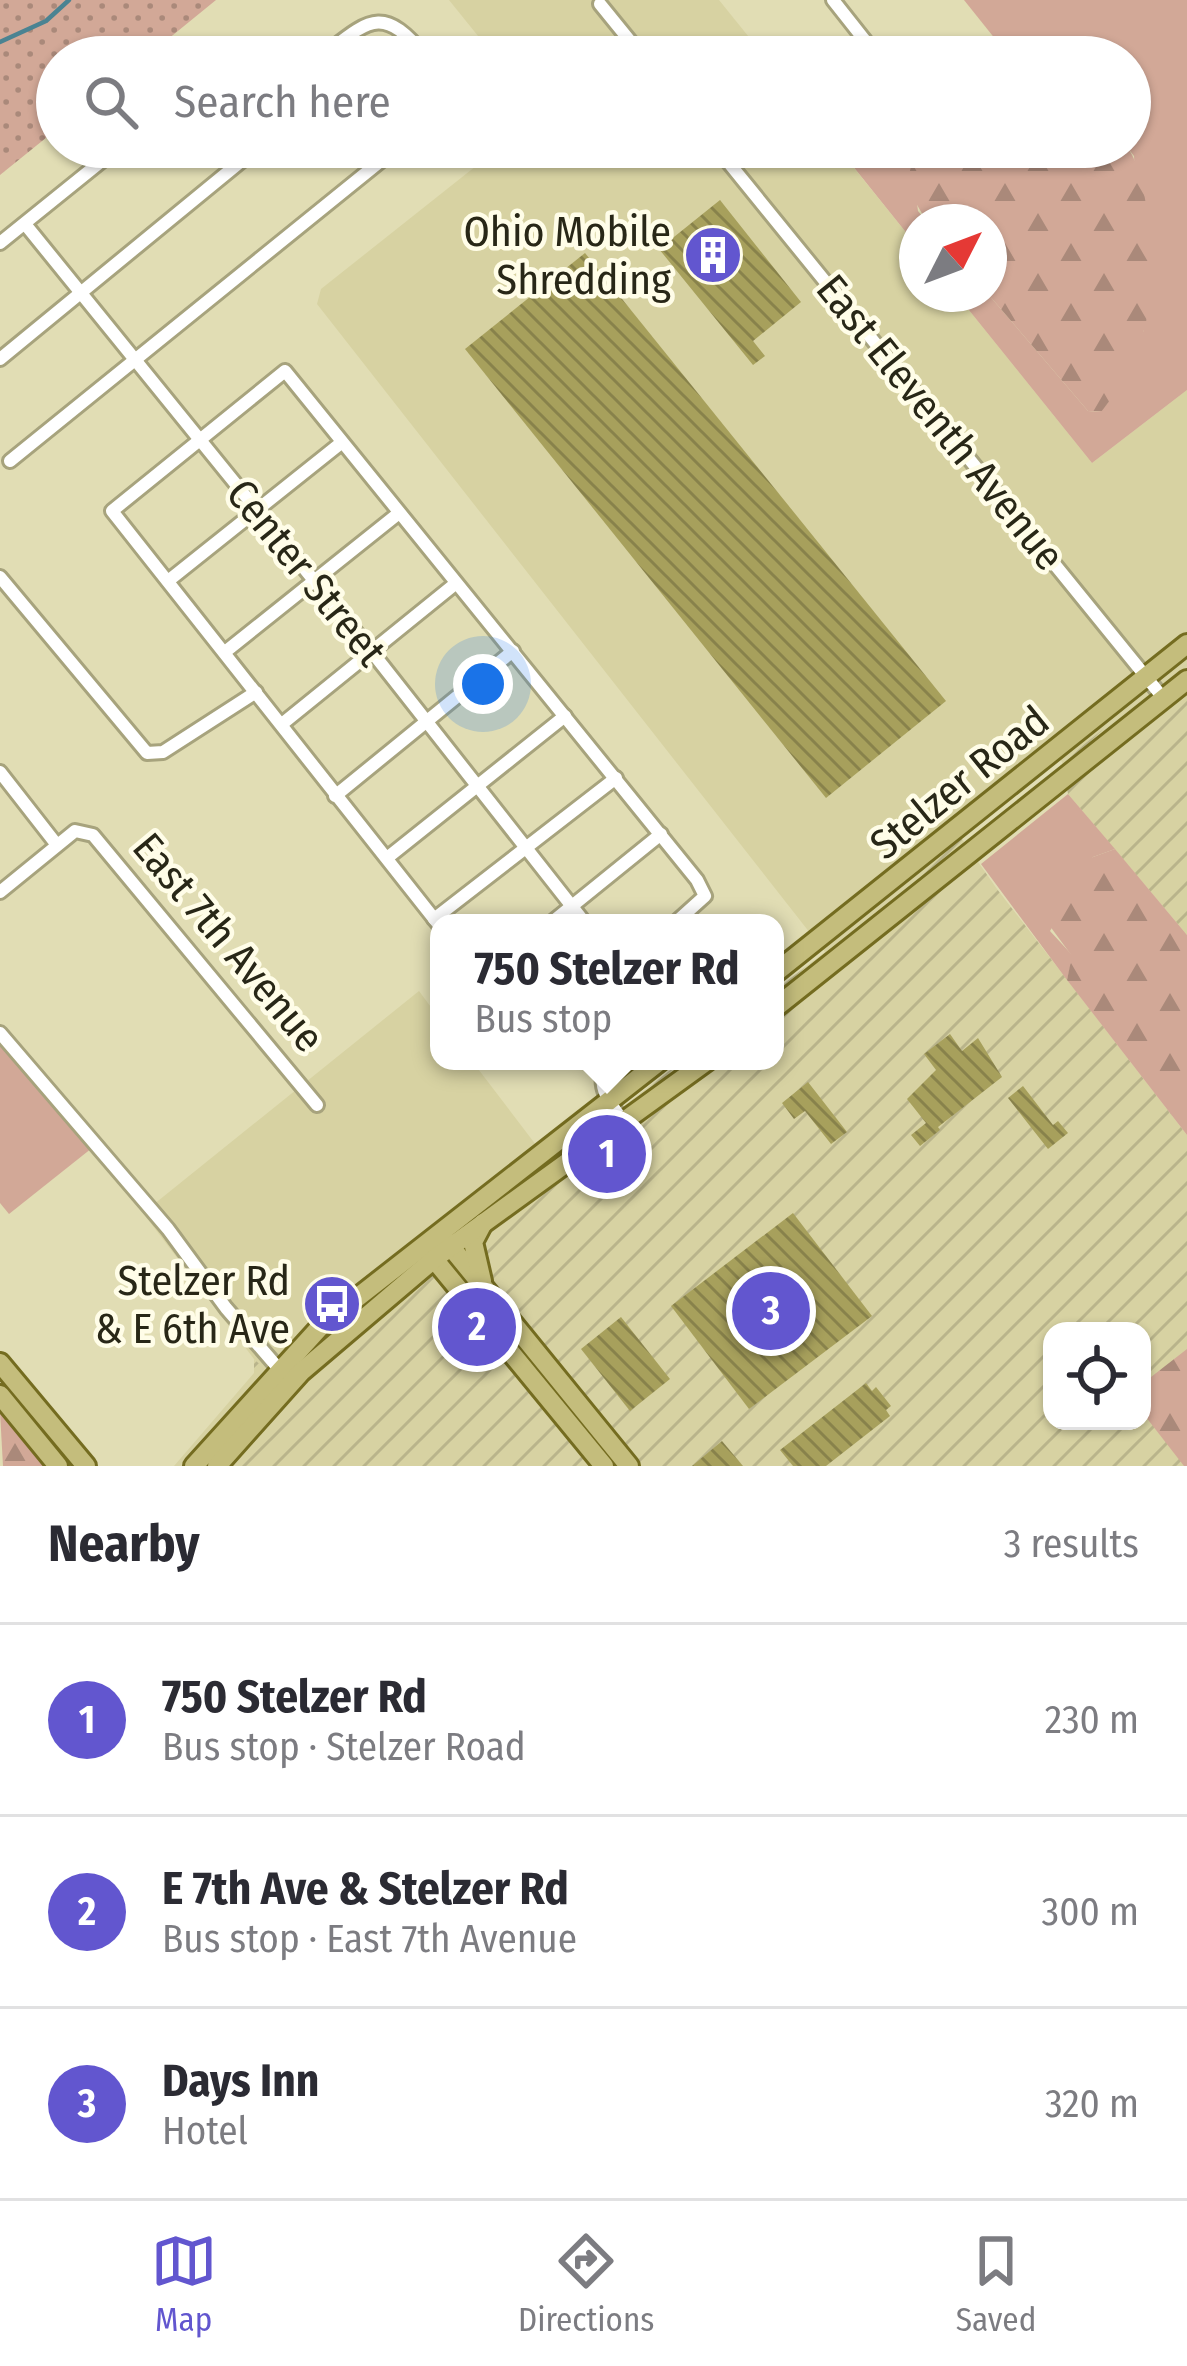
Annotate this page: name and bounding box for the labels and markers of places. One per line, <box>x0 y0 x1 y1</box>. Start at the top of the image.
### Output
place label: Ohio Mobile Shredding <box>463 207 671 305</box>
building icon: Ohio Mobile Shredding <box>682 224 744 286</box>
pin: 1 <box>568 1109 646 1199</box>
place label: Stelzer Rd & E 6th Ave <box>95 1256 290 1354</box>
pin: 3 <box>732 1266 810 1356</box>
bus stop icon: Stelzer Rd & E 6th Ave <box>301 1273 363 1335</box>
pin: 2 <box>438 1282 516 1372</box>

